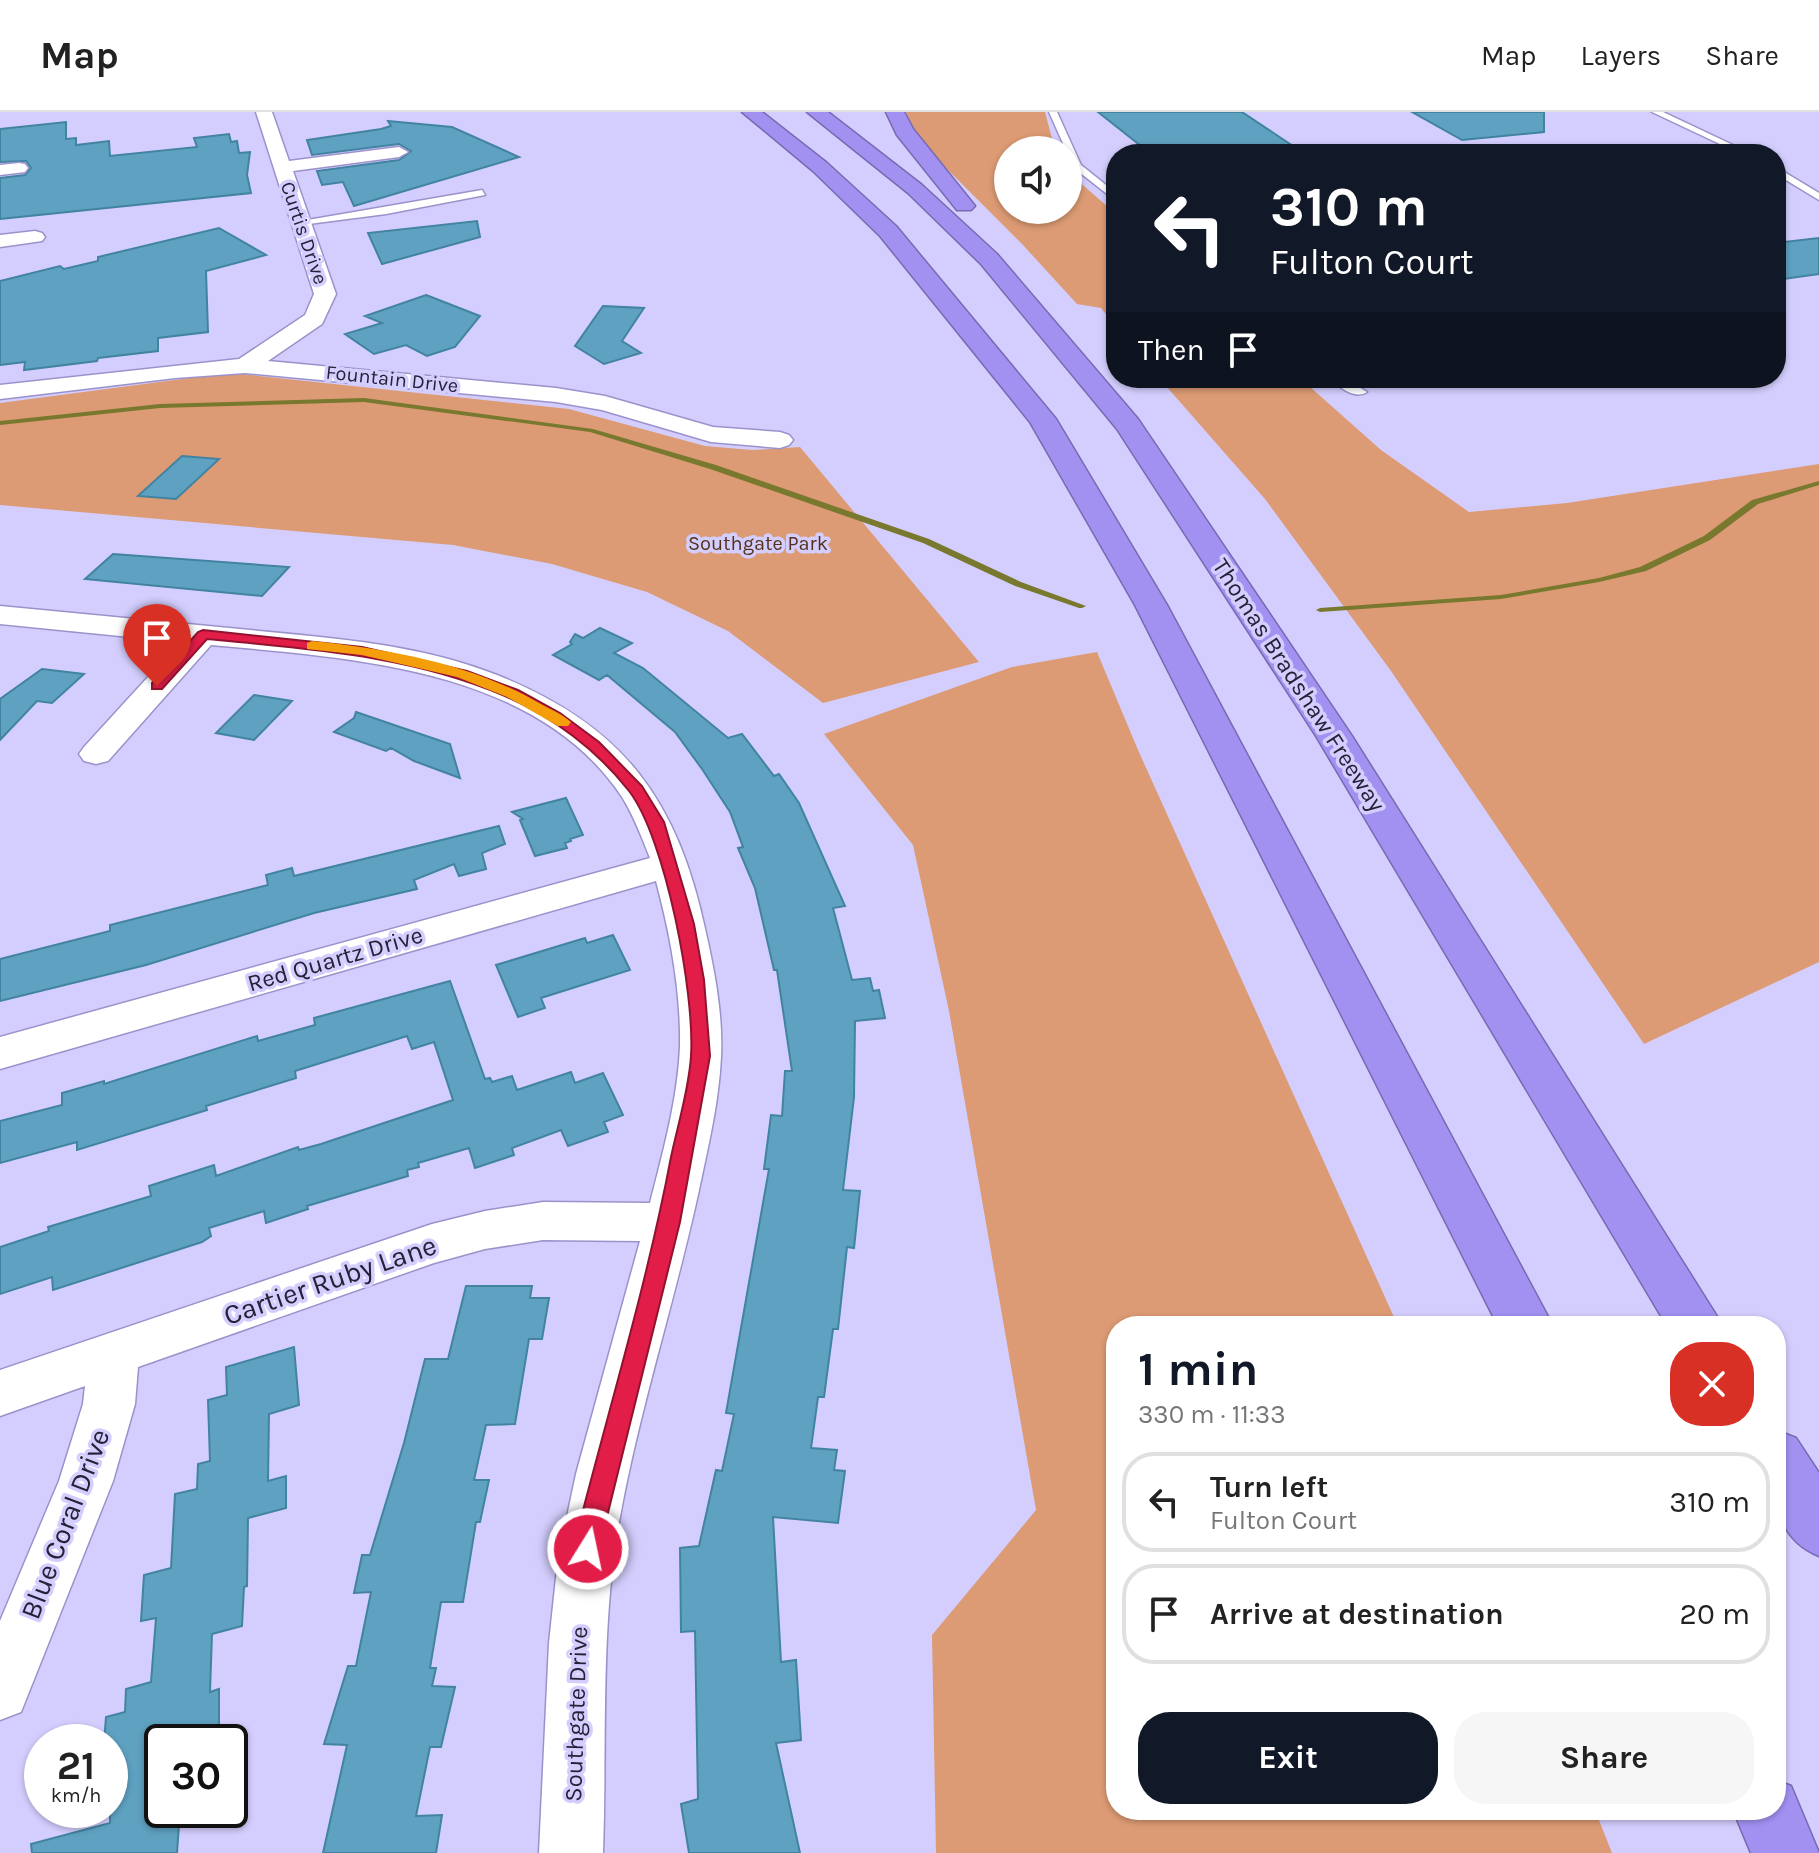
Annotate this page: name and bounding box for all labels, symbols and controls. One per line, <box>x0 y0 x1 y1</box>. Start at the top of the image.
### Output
text: Map <box>40 33 119 78</box>
text: Map <box>1481 39 1536 72</box>
text: Layers <box>1580 39 1661 72</box>
text: Share <box>1705 39 1779 72</box>
map controls <box>994 136 1082 224</box>
button: sound <box>994 136 1082 224</box>
text: 310 m <box>1270 174 1428 239</box>
icon: left <box>1138 176 1242 280</box>
street label: Curtis Drive <box>276 179 332 287</box>
text: Fulton Court <box>1270 241 1473 283</box>
icon: arrive <box>1221 328 1265 372</box>
text: Then <box>1138 332 1205 368</box>
street label: Fountain Drive <box>325 361 459 397</box>
park label: Southgate Park <box>688 532 828 555</box>
street label: Thomas Bradshaw Freeway <box>1207 553 1391 817</box>
pin <box>123 604 191 686</box>
icon: arrive <box>135 616 179 660</box>
street label: Red Quartz Drive <box>244 921 426 997</box>
street label: Cartier Ruby Lane <box>219 1228 441 1332</box>
text: 1 min <box>1138 1341 1258 1397</box>
button: close <box>1670 1342 1754 1426</box>
text: 330 m · 11:33 <box>1138 1399 1286 1430</box>
street label: Blue Coral Drive <box>14 1424 116 1624</box>
text: Turn left <box>1210 1469 1328 1505</box>
icon: left <box>1142 1480 1186 1524</box>
text: 310 m <box>1669 1484 1750 1520</box>
text: Fulton Court <box>1210 1505 1357 1536</box>
position arrow <box>546 1507 630 1591</box>
icon: arrive <box>1142 1592 1186 1636</box>
text: Arrive at destination <box>1210 1596 1504 1632</box>
text: 20 m <box>1680 1596 1750 1632</box>
street label: Southgate Drive <box>559 1626 593 1802</box>
button: Exit <box>1138 1712 1438 1804</box>
button: Share <box>1454 1712 1754 1804</box>
speed limit sign: 30 <box>144 1724 248 1828</box>
text: 21 <box>57 1742 95 1789</box>
text: km/h <box>51 1784 101 1807</box>

